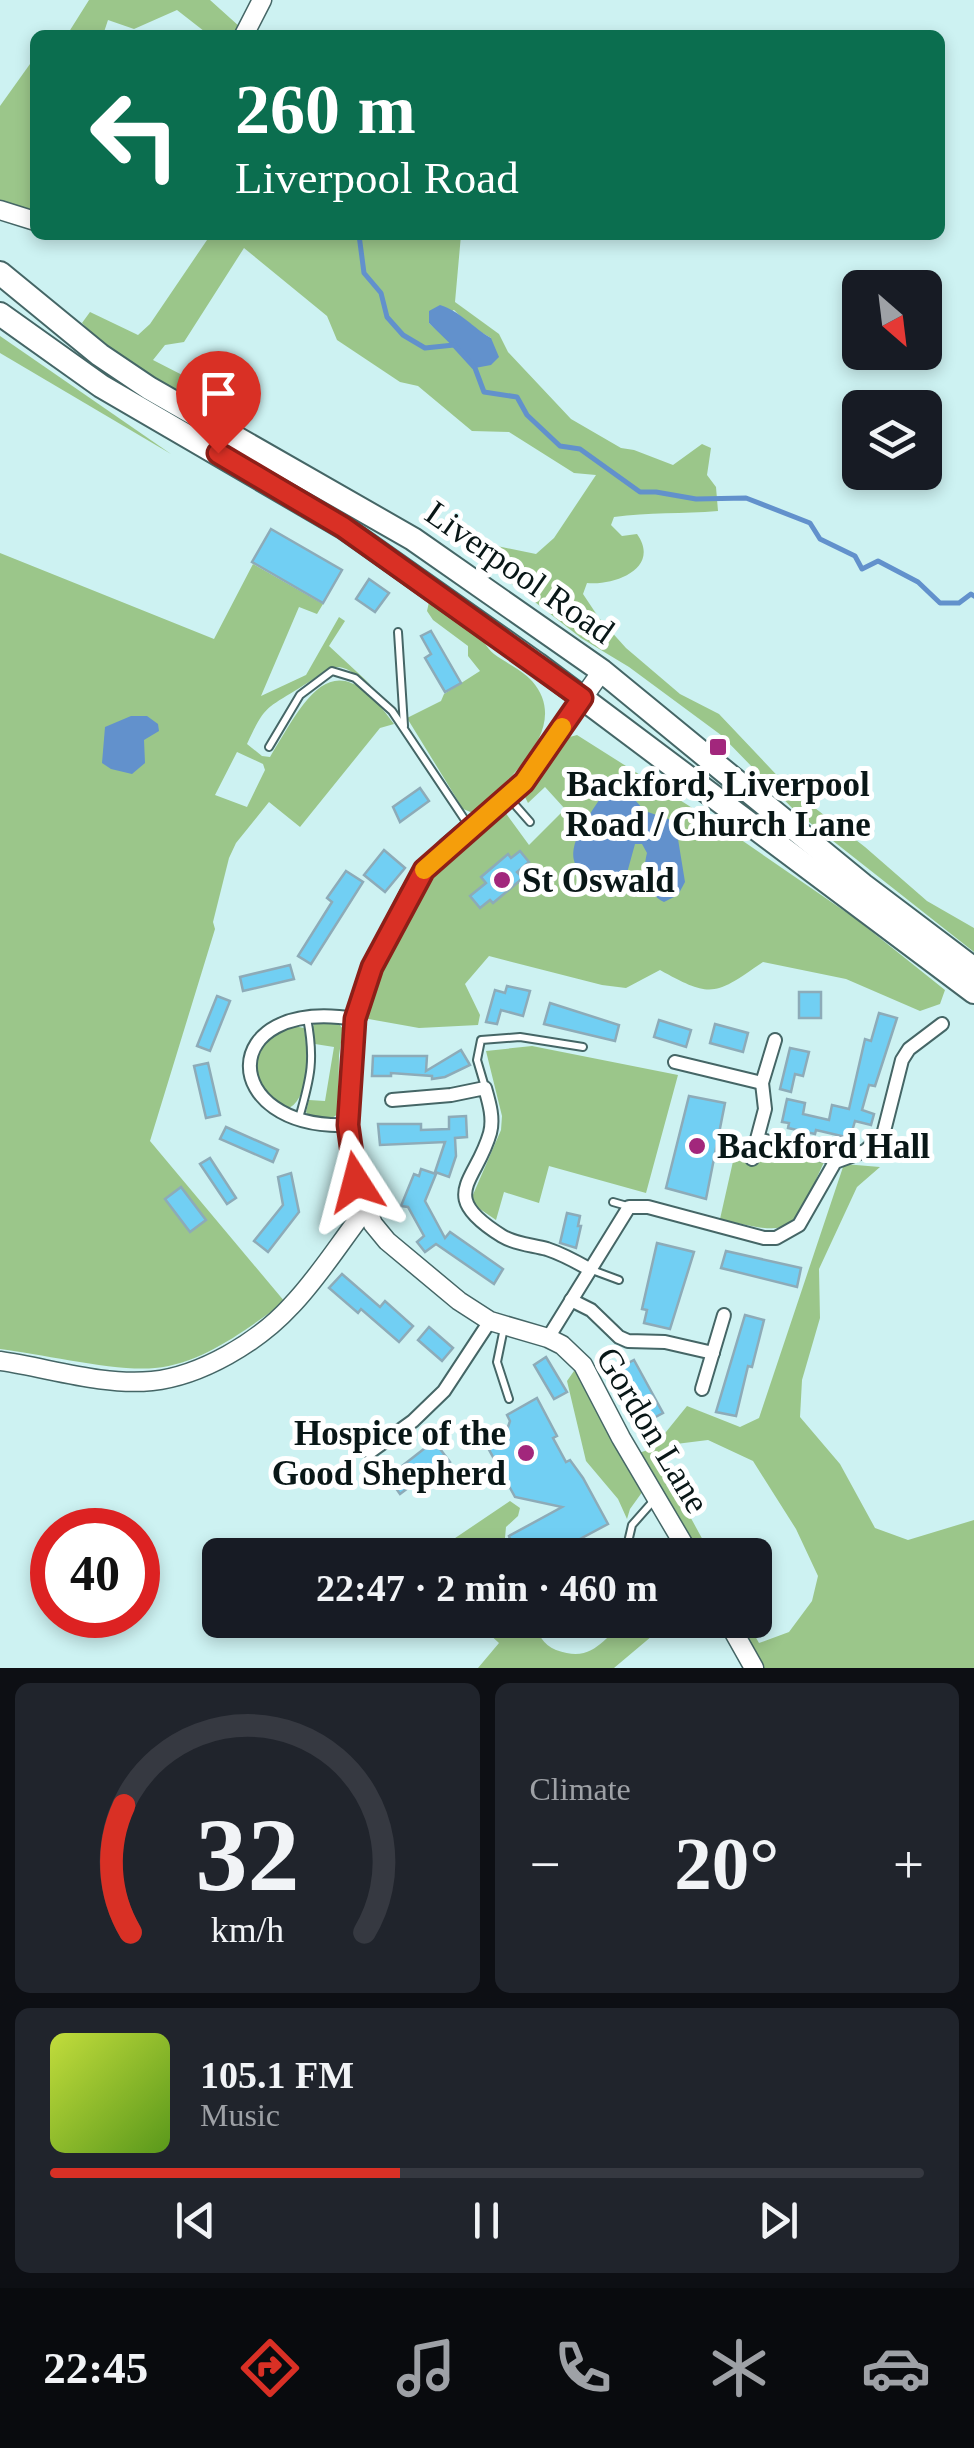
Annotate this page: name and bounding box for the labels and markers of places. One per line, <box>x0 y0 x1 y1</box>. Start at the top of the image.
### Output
pin <box>176 351 261 454</box>
marker: Backford, Liverpool Road / Church Lane <box>707 736 729 758</box>
place label: Backford, Liverpool Road / Church Lane <box>565 765 871 844</box>
place label: St Oswald <box>522 861 675 900</box>
marker: St Oswald <box>491 869 513 891</box>
place label: Backford Hall <box>717 1127 930 1166</box>
marker: Backford Hall <box>686 1135 708 1157</box>
place label: Hospice of the Good Shepherd <box>272 1414 507 1493</box>
marker: Hospice of the Good Shepherd <box>515 1442 537 1464</box>

